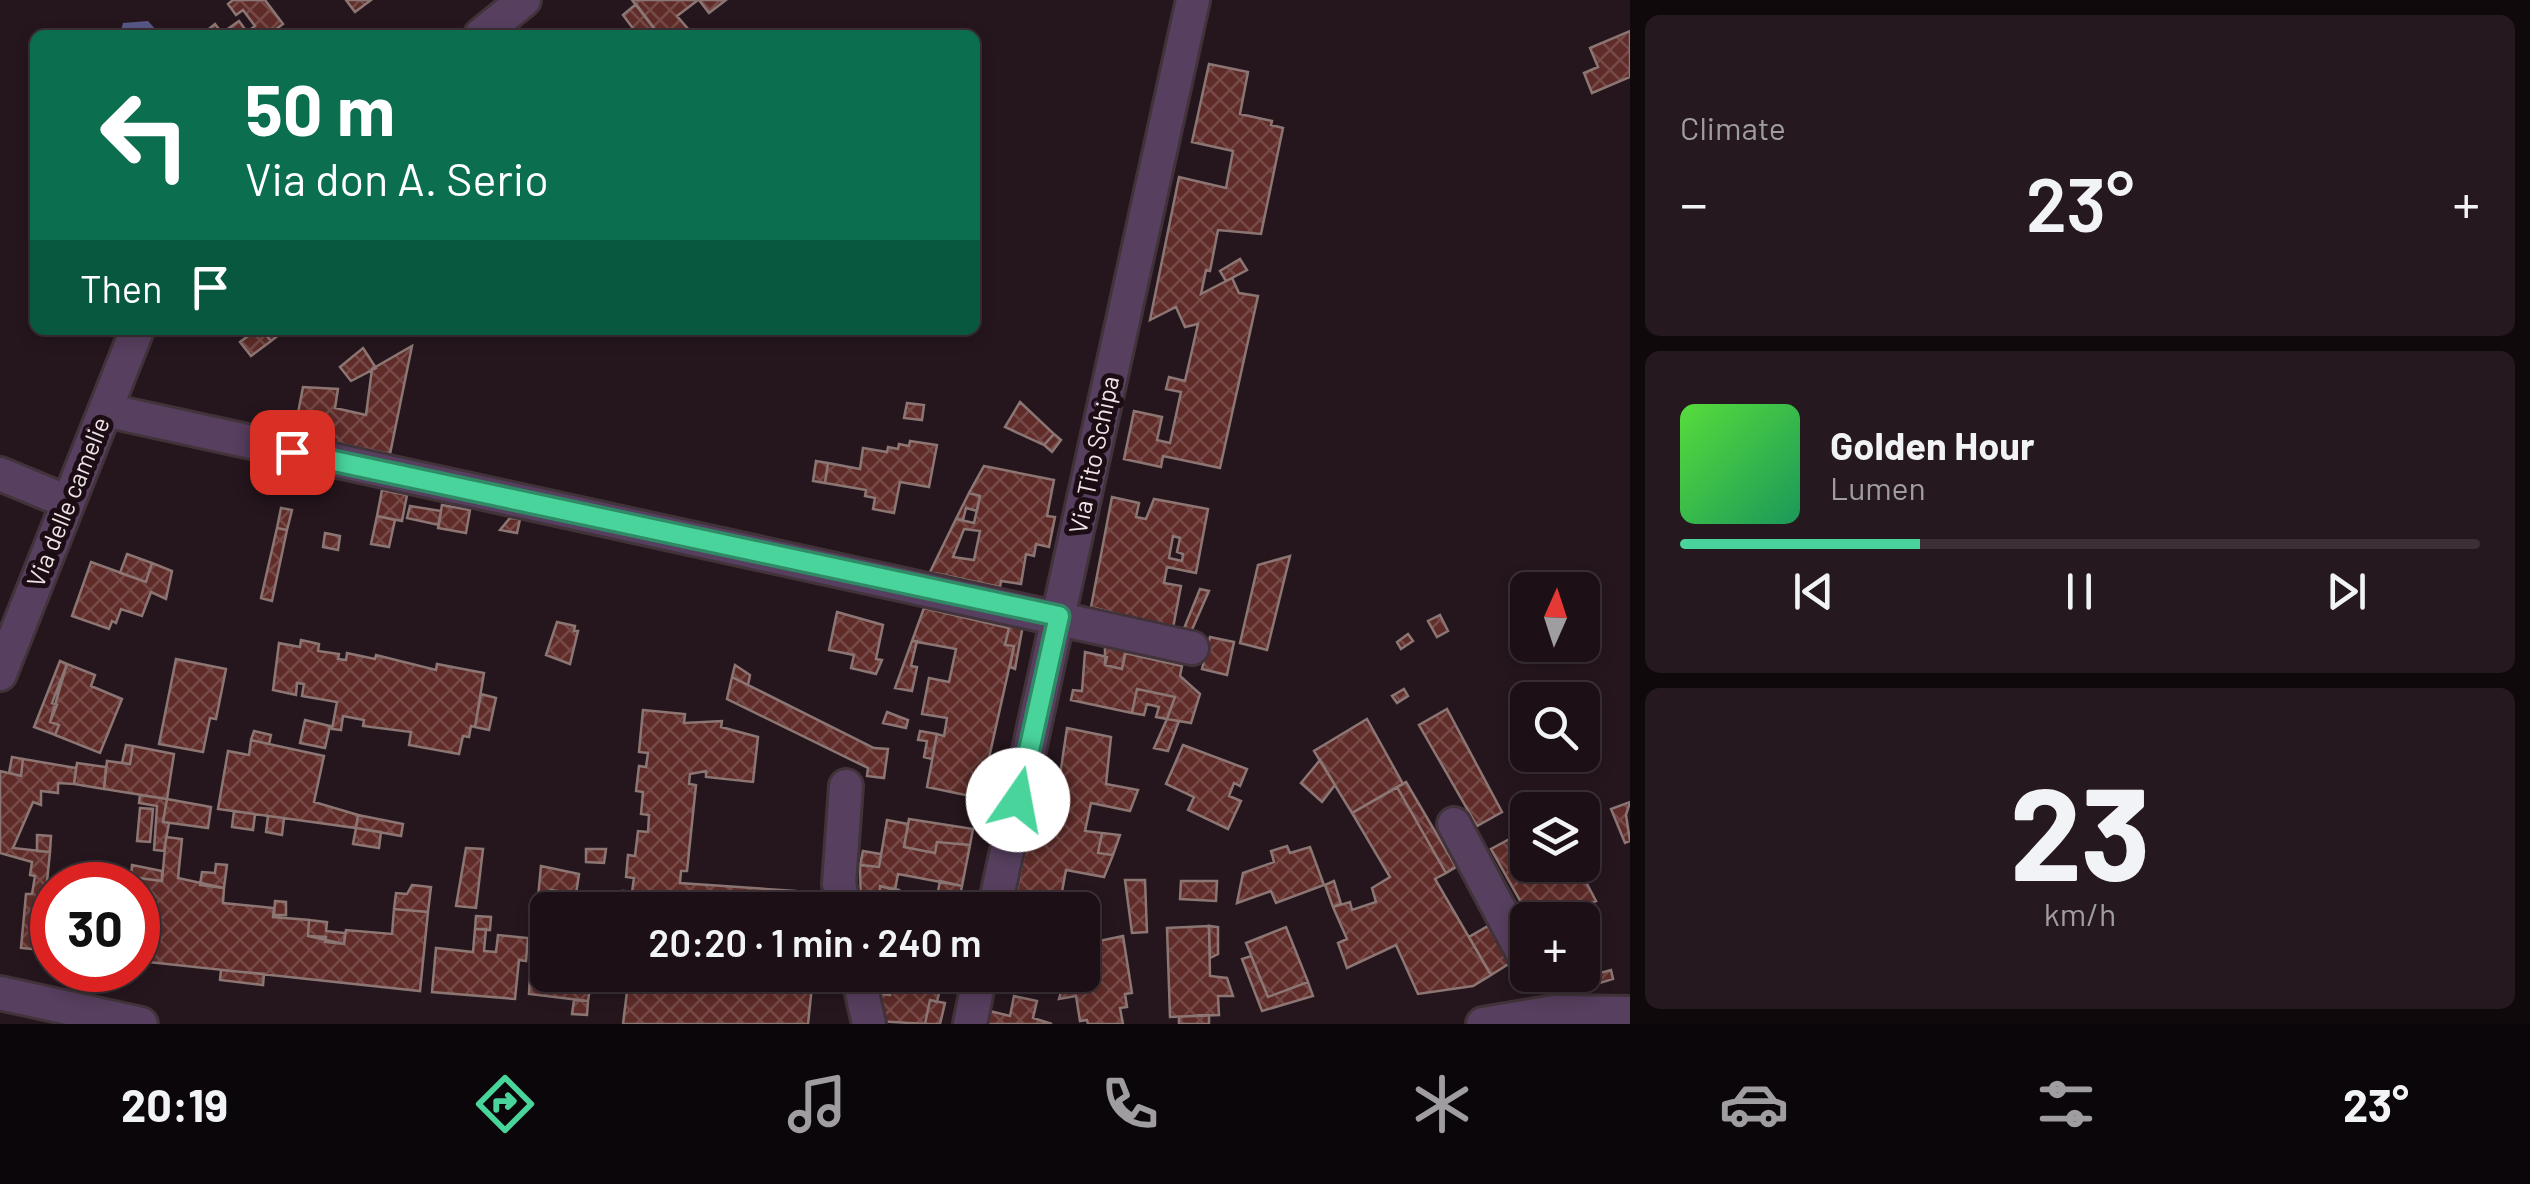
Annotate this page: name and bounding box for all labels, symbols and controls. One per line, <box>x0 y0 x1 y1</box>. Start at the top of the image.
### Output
text: 50 m <box>245 66 395 150</box>
icon: left <box>80 70 210 200</box>
text: Climate <box>1680 108 1786 146</box>
text: Via don A. Serio <box>245 151 549 205</box>
text: 23° <box>2026 157 2134 247</box>
text: − <box>1680 169 1708 235</box>
text: + <box>2452 169 2480 235</box>
icon: arrive <box>183 260 238 315</box>
text: Then <box>80 265 163 311</box>
street label: Via Tito Schipa <box>1062 373 1124 536</box>
pin <box>250 410 335 495</box>
street label: Via delle camelie <box>19 412 115 591</box>
text: Golden Hour <box>1830 422 2035 468</box>
icon: arrive <box>265 425 320 480</box>
text: Lumen <box>1830 468 1926 506</box>
icon: previous <box>1786 564 1841 619</box>
icon: pause <box>2052 564 2107 619</box>
icon: next <box>2319 564 2374 619</box>
north arrow <box>1510 572 1600 662</box>
map controls <box>1510 572 1600 992</box>
button: search <box>1510 682 1600 772</box>
position arrow <box>966 748 1070 852</box>
text: 23 <box>2009 751 2151 907</box>
button: layers <box>1510 792 1600 882</box>
speed limit sign: 30 <box>30 862 160 992</box>
text: km/h <box>2044 894 2116 932</box>
button: + <box>1510 902 1600 992</box>
text: 20:20 · 1 min · 240 m <box>649 919 981 965</box>
icon: directions <box>470 1069 540 1139</box>
icon: music <box>782 1069 852 1139</box>
icon: phone <box>1095 1069 1165 1139</box>
icon: climate <box>1407 1069 1477 1139</box>
icon: car <box>1719 1069 1789 1139</box>
icon: filters <box>2031 1069 2101 1139</box>
text: 20:19 <box>121 1077 228 1131</box>
text: 23° <box>2343 1077 2409 1131</box>

